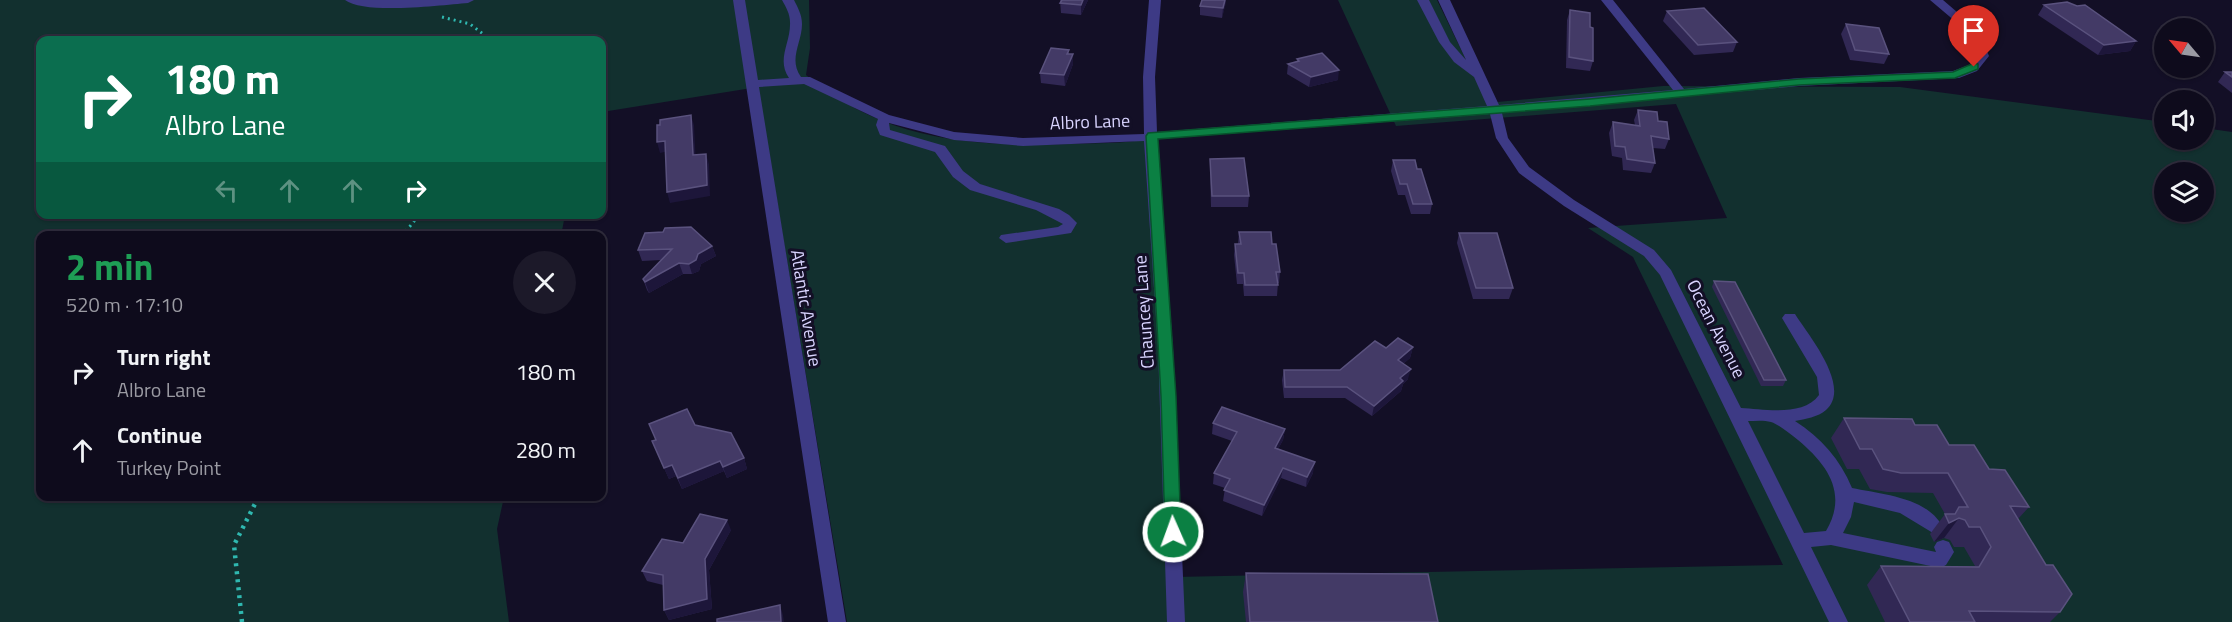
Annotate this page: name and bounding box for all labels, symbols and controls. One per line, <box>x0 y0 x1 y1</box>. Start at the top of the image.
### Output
pin <box>1948 5 1999 67</box>
icon: arrive <box>1957 14 1990 47</box>
north arrow <box>2154 18 2214 78</box>
map controls <box>2154 18 2214 222</box>
text: 180 m <box>165 46 280 110</box>
icon: right <box>66 60 144 138</box>
button: sound <box>2154 90 2214 150</box>
text: Albro Lane <box>165 104 285 145</box>
street label: Albro Lane <box>1049 107 1131 136</box>
button: layers <box>2154 162 2214 222</box>
icon: left <box>210 174 243 207</box>
icon: ahead <box>273 174 306 207</box>
icon: ahead <box>336 174 369 207</box>
icon: right <box>399 174 432 207</box>
text: 2 min <box>66 239 153 294</box>
street label: Atlantic Avenue <box>784 248 829 368</box>
button: close <box>513 251 576 314</box>
street label: Chauncey Lane <box>1126 255 1161 370</box>
street label: Ocean Avenue <box>1680 275 1753 383</box>
text: 520 m · 17:10 <box>66 289 183 320</box>
text: Turn right <box>117 340 211 374</box>
text: 180 m <box>516 355 576 389</box>
icon: right <box>66 356 99 389</box>
text: Albro Lane <box>117 374 206 405</box>
text: Continue <box>117 418 202 452</box>
text: 280 m <box>516 433 576 467</box>
icon: ahead <box>66 434 99 467</box>
text: Turkey Point <box>117 452 221 483</box>
position arrow <box>1141 500 1205 564</box>

